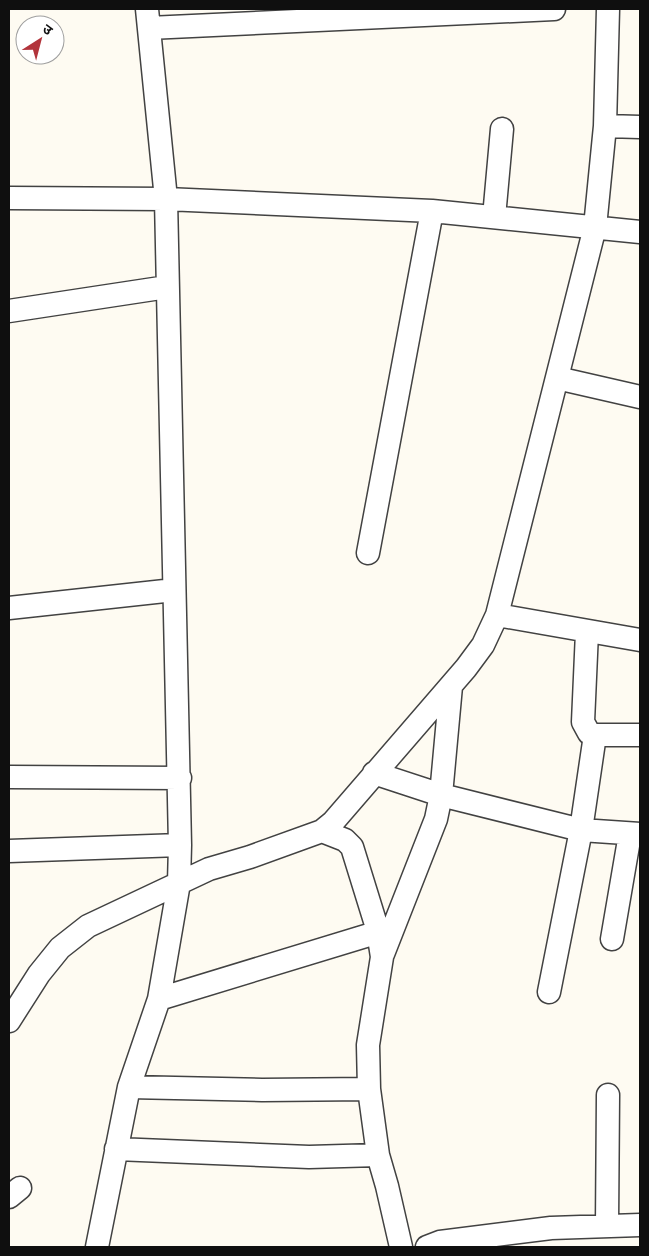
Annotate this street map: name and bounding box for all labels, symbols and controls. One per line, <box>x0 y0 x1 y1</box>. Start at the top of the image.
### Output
north arrow <box>15 15 65 65</box>
text: उ <box>39 20 57 40</box>

